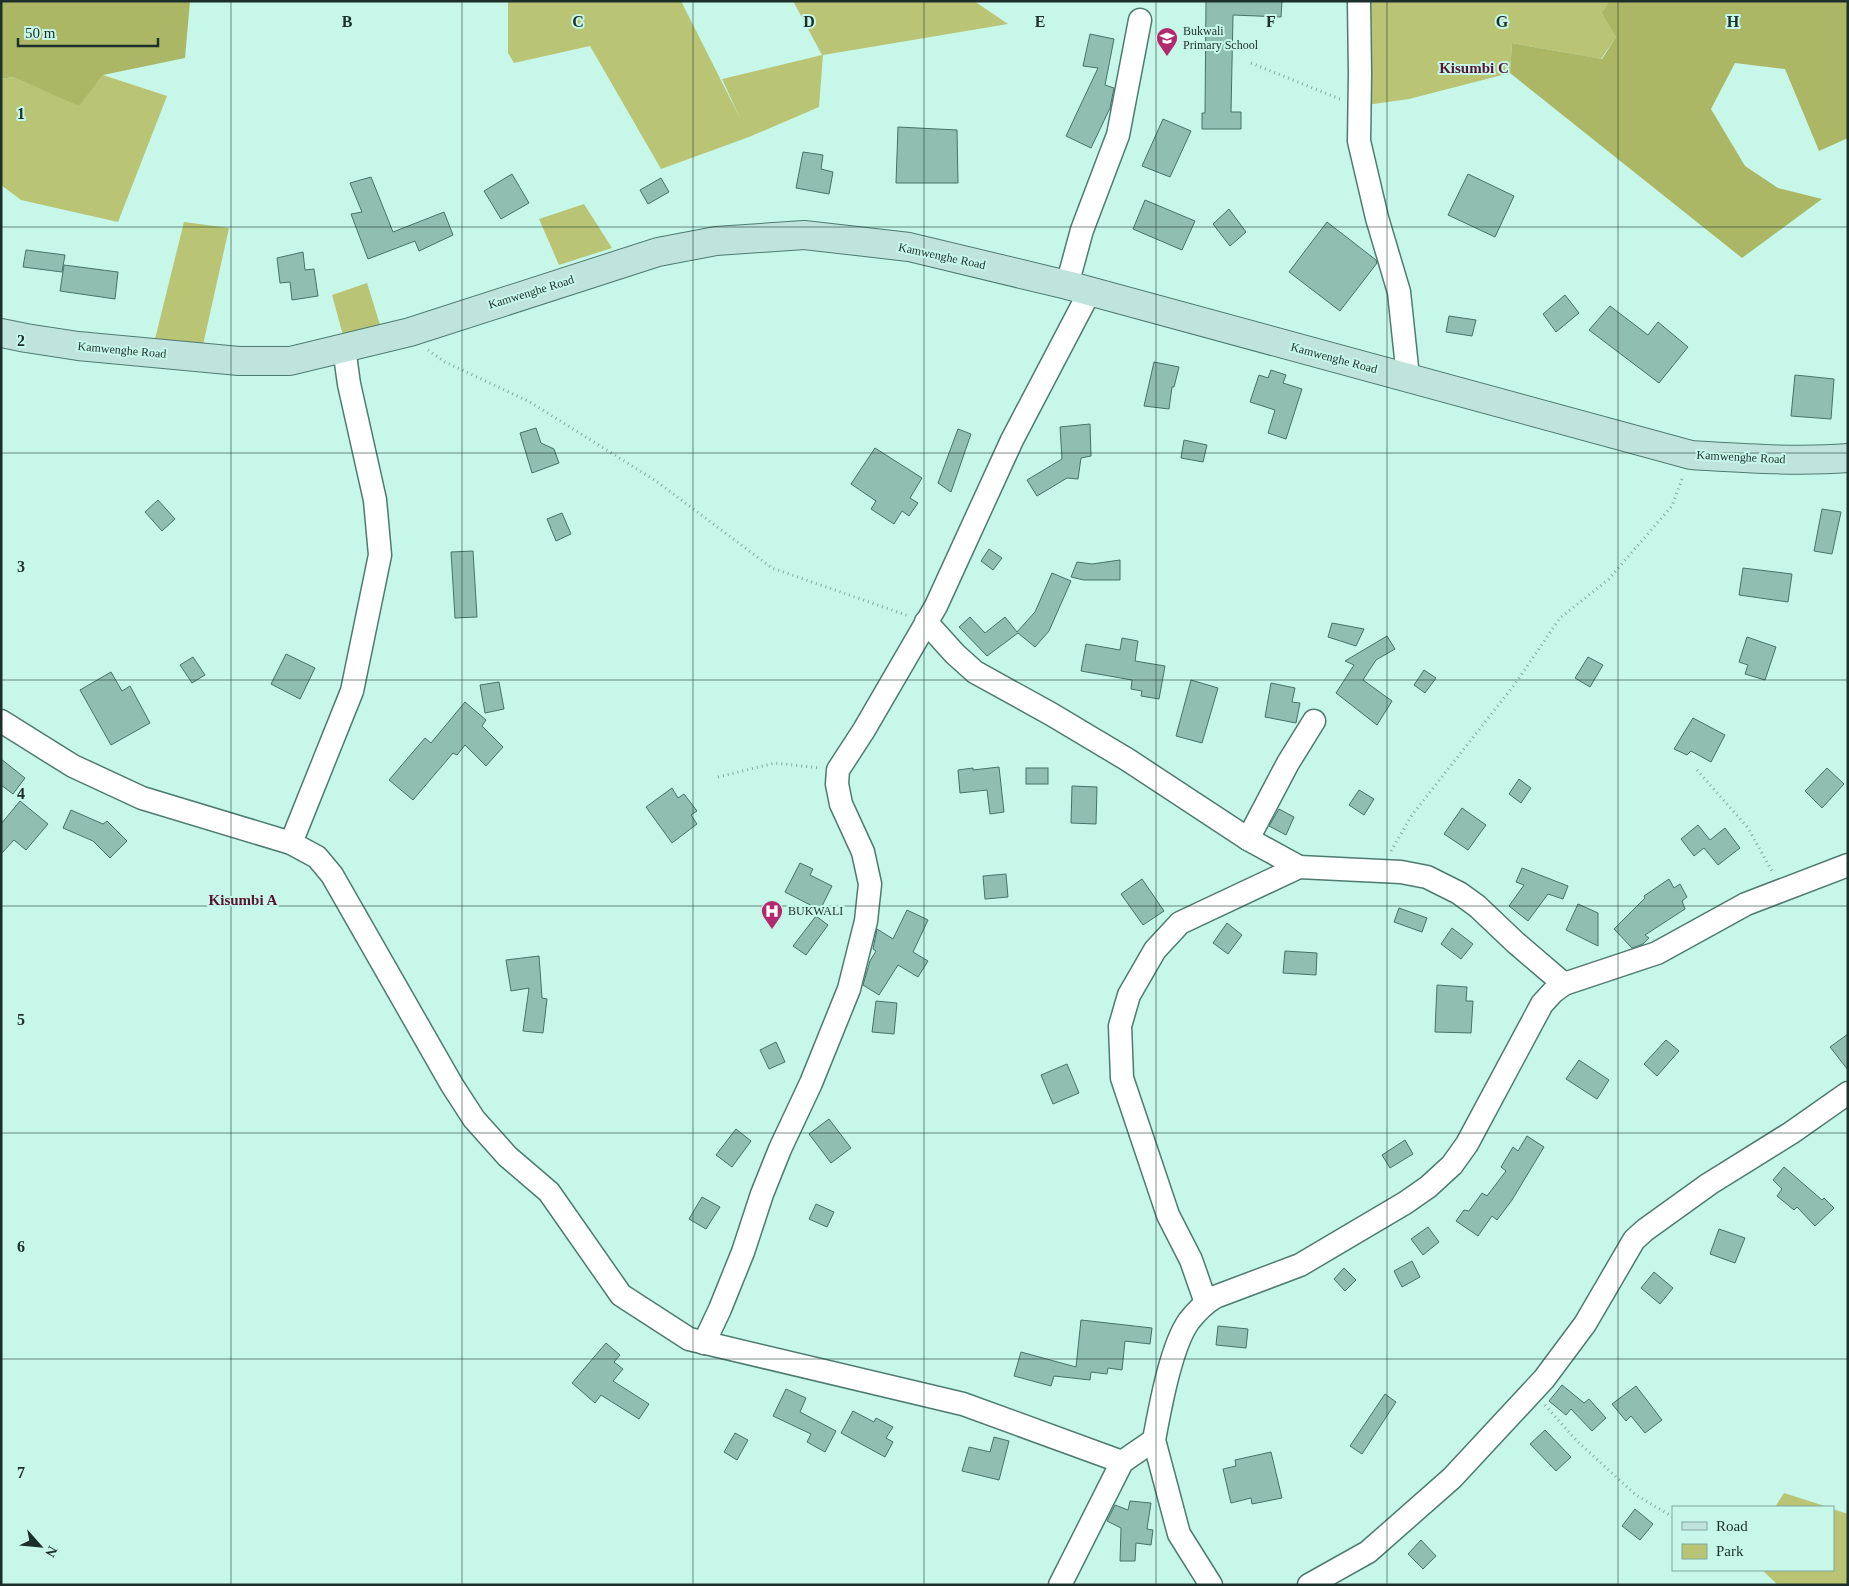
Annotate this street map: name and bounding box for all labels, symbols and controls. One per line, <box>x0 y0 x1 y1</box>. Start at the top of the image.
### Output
text: B <box>342 13 353 30</box>
text: C <box>572 13 584 30</box>
text: D <box>803 13 815 30</box>
text: E <box>1035 13 1045 30</box>
text: F <box>1266 13 1276 30</box>
text: G <box>1496 13 1509 30</box>
text: H <box>1727 13 1740 30</box>
scale bar <box>18 15 158 47</box>
place label: Bukwali Primary School <box>1183 24 1259 52</box>
text: 50 m <box>25 25 56 41</box>
school or university icon: Bukwali Primary School <box>1155 26 1179 57</box>
district label: Kisumbi C <box>1439 60 1509 76</box>
text: 1 <box>17 105 25 122</box>
street label: Kamwenghe Road <box>897 240 987 272</box>
street label: Kamwenghe Road <box>486 272 576 312</box>
text: 2 <box>17 332 25 349</box>
street label: Kamwenghe Road <box>77 339 167 361</box>
street label: Kamwenghe Road <box>1289 340 1379 376</box>
street label: Kamwenghe Road <box>1696 448 1786 466</box>
text: 3 <box>17 558 25 575</box>
text: 4 <box>17 785 25 802</box>
district label: Kisumbi A <box>209 892 278 908</box>
hospital icon: BUKWALI <box>760 899 784 930</box>
place label: BUKWALI <box>788 904 843 918</box>
text: 5 <box>17 1011 25 1028</box>
text: 6 <box>17 1238 25 1255</box>
text: 7 <box>17 1464 25 1481</box>
legend <box>1672 1506 1834 1571</box>
text: Road <box>1716 1518 1748 1534</box>
north arrow <box>15 1521 65 1571</box>
text: Park <box>1716 1543 1744 1559</box>
text: N <box>42 1544 60 1560</box>

